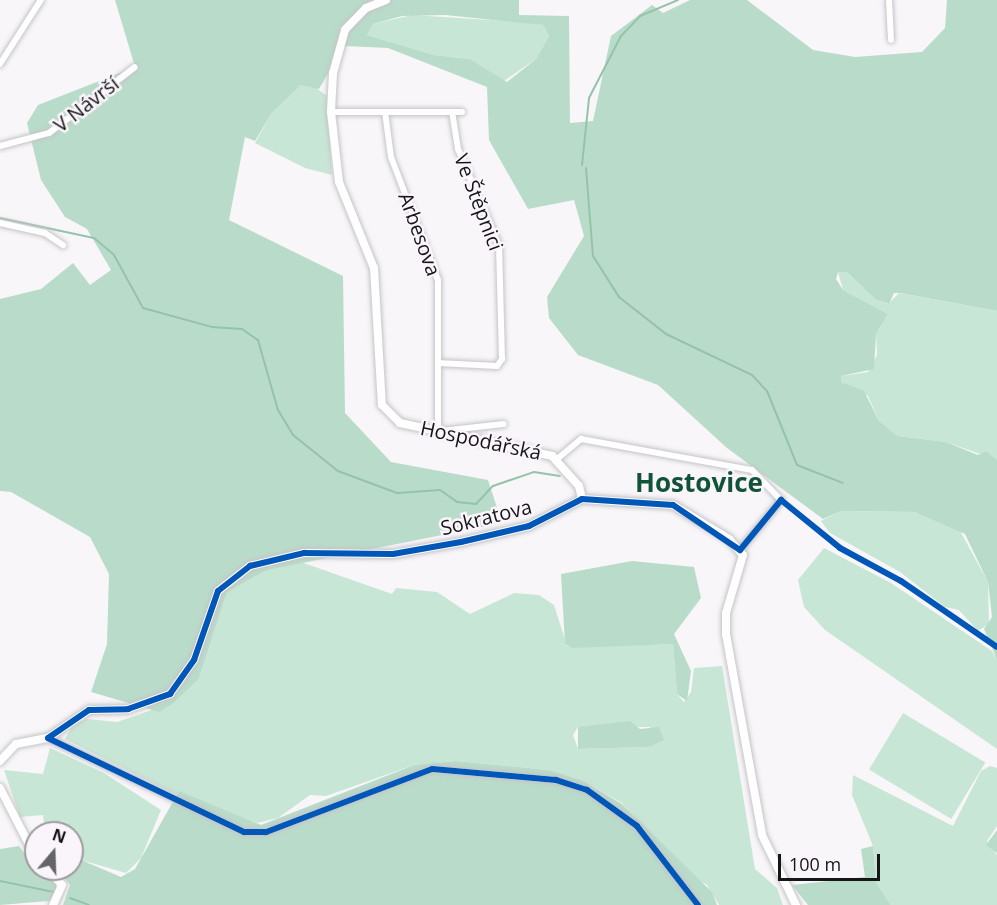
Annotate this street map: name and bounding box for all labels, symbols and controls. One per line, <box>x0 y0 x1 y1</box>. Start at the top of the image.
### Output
street label: V Návrší <box>49 71 123 137</box>
street label: Ve Štěpnici <box>450 150 508 254</box>
street label: Arbesova <box>394 189 446 279</box>
street label: Hospodářská <box>418 415 544 465</box>
district label: Hostovice <box>635 467 763 499</box>
street label: Sokratova <box>438 494 534 540</box>
north arrow <box>24 821 84 881</box>
text: N <box>49 823 69 848</box>
scale bar <box>781 842 883 880</box>
text: 100 m <box>789 852 841 876</box>

